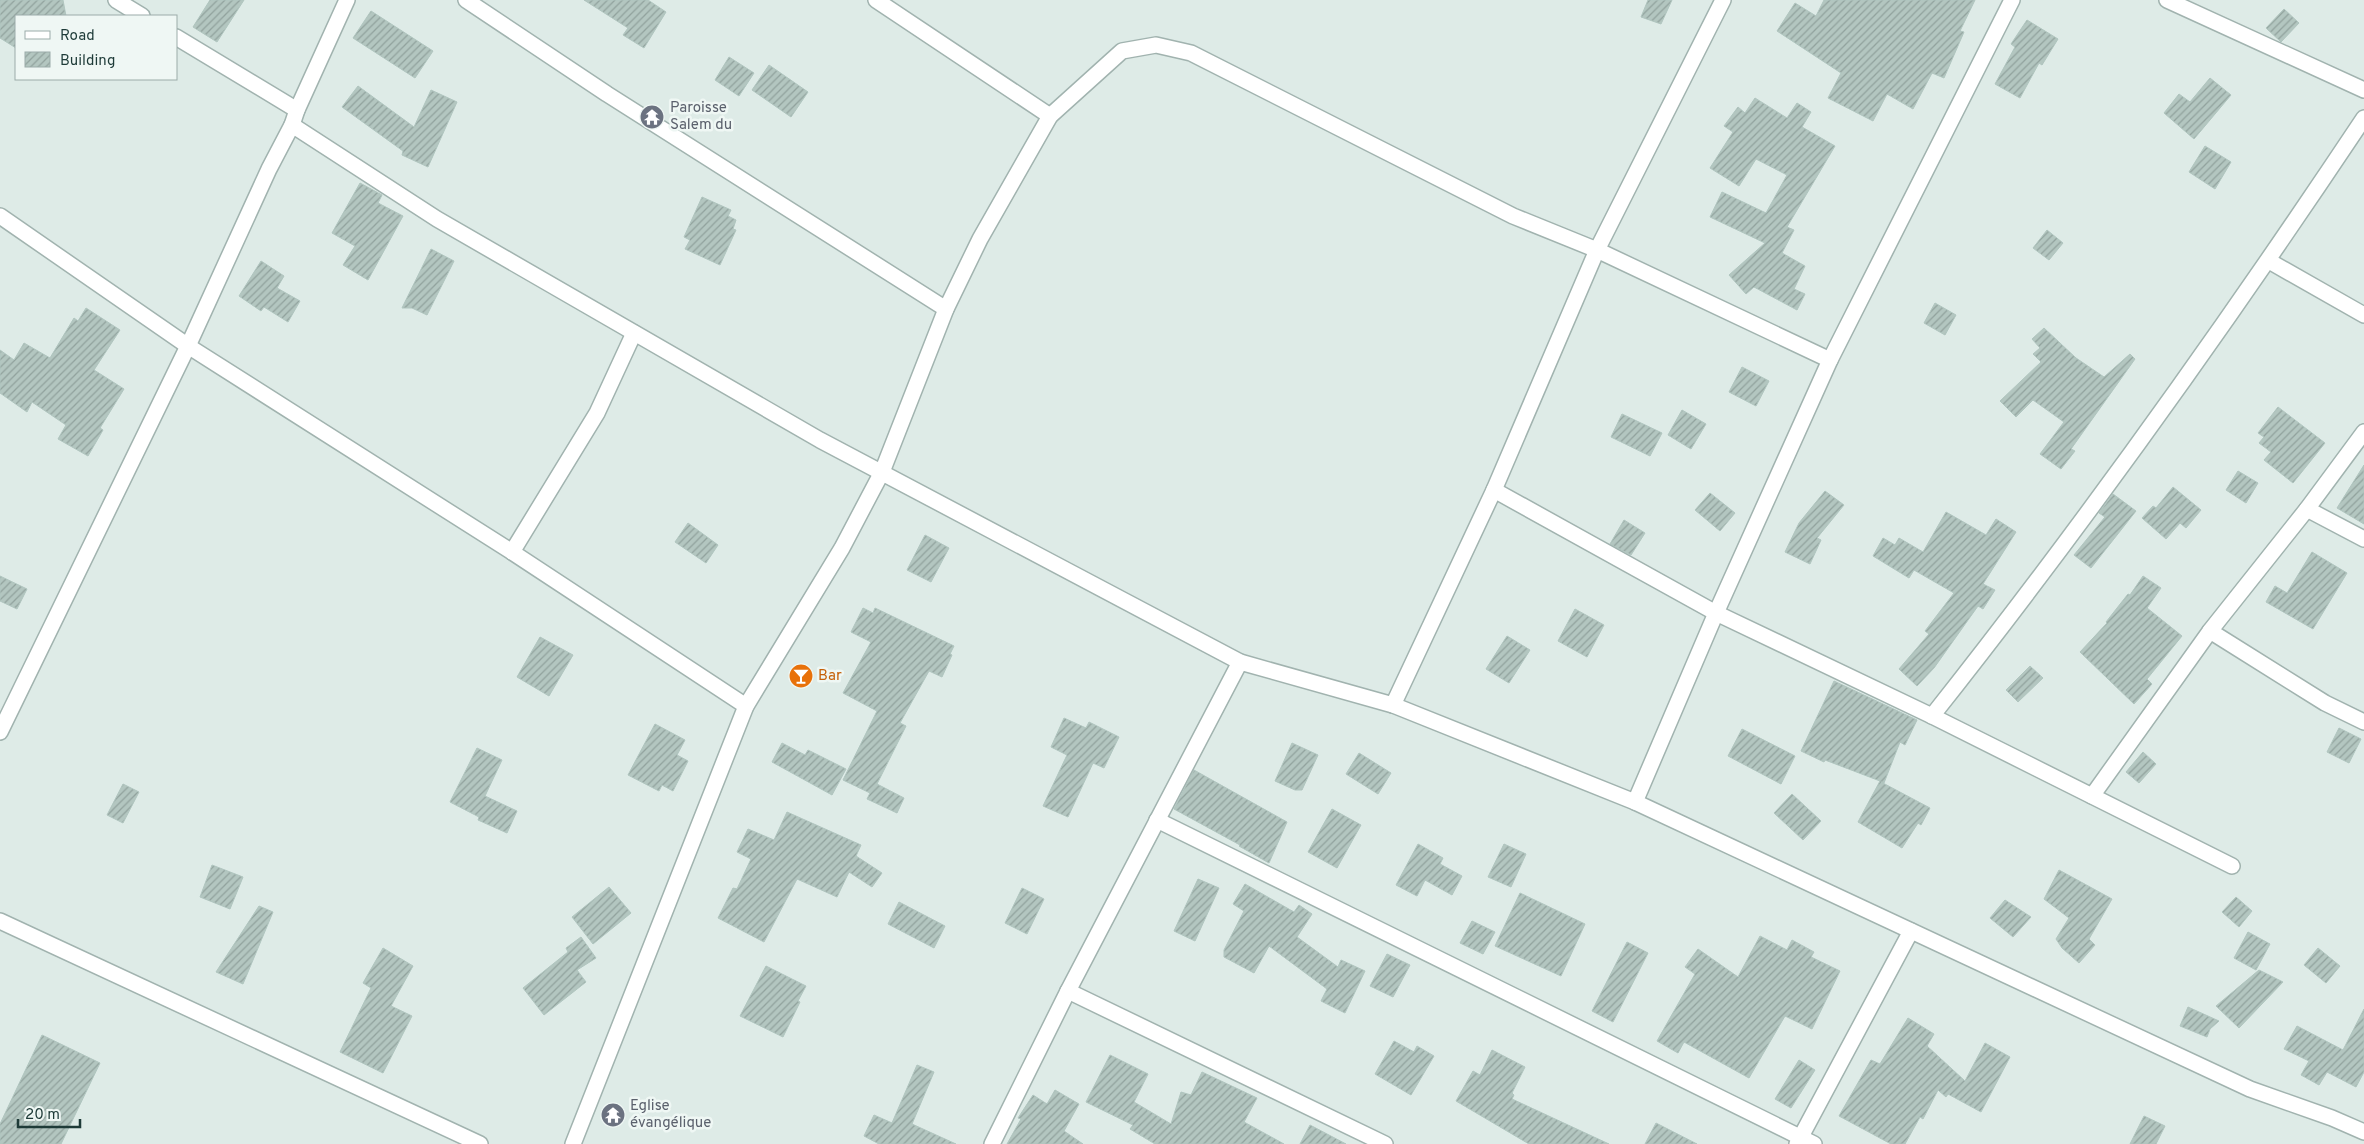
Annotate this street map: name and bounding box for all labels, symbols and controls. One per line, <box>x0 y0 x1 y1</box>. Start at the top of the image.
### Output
legend <box>15 15 178 80</box>
text: Road <box>60 27 95 46</box>
text: Building <box>60 52 115 71</box>
place label: Paroisse Salem du <box>670 99 732 135</box>
temple icon: Paroisse Salem du <box>639 104 665 130</box>
bar icon: Bar <box>788 663 814 689</box>
place label: Bar <box>818 667 842 686</box>
scale bar <box>18 1096 80 1128</box>
place label: Eglise évangélique <box>630 1097 711 1133</box>
temple icon: Eglise évangélique <box>600 1102 626 1128</box>
text: 20 m <box>25 1106 60 1125</box>

